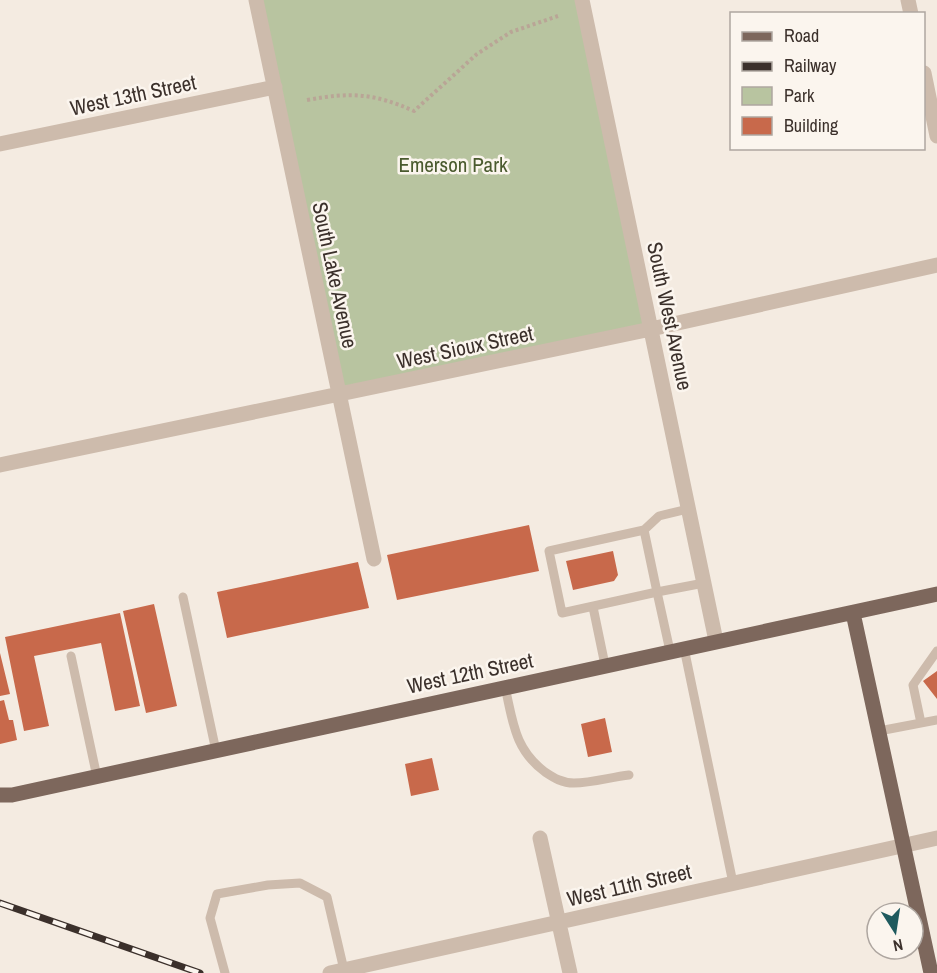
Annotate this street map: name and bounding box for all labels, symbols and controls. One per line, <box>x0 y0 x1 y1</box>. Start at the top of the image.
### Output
legend <box>730 12 925 150</box>
text: Road <box>784 23 819 48</box>
text: Railway <box>784 53 837 78</box>
street label: West 13th Street <box>67 67 199 122</box>
text: Park <box>784 83 815 108</box>
text: Building <box>784 113 839 138</box>
park label: Emerson Park <box>398 150 508 179</box>
street label: South Lake Avenue <box>305 199 365 351</box>
street label: South West Avenue <box>640 239 700 393</box>
street label: West Sioux Street <box>394 318 536 376</box>
street label: West 12th Street <box>404 645 536 700</box>
street label: West 11th Street <box>564 857 694 913</box>
north arrow <box>865 901 925 961</box>
text: N <box>891 934 905 957</box>

